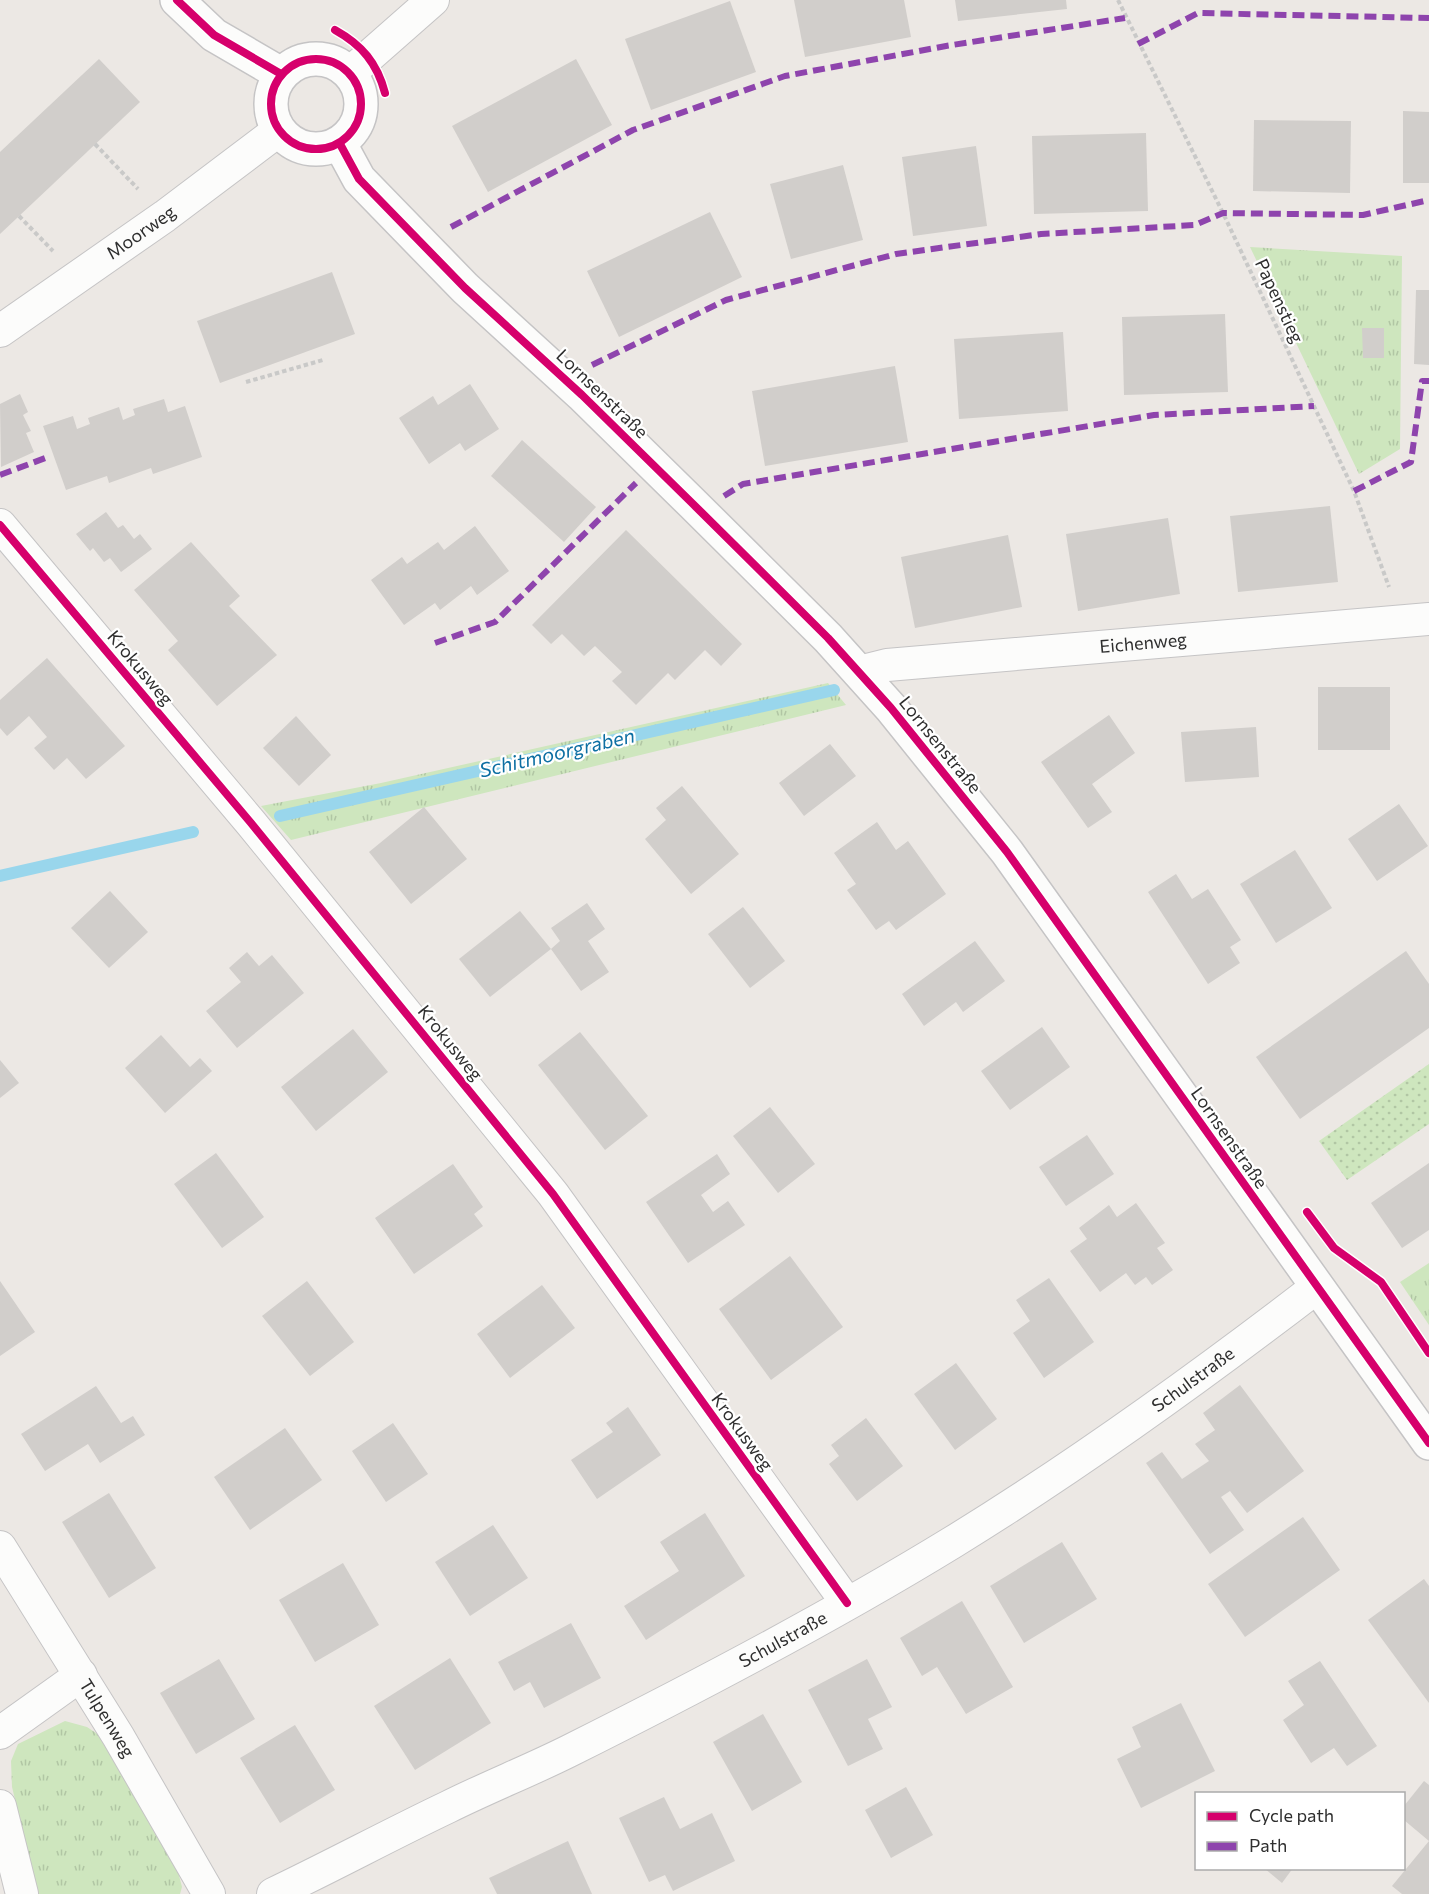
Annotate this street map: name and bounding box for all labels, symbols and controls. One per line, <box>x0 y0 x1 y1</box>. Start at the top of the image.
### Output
street label: Moorweg <box>102 200 180 264</box>
street label: Papenstieg <box>1251 255 1309 346</box>
street label: Lornsenstraße <box>552 344 653 442</box>
street label: Krokusweg <box>103 625 179 709</box>
street label: Eichenweg <box>1099 628 1188 657</box>
street label: Lornsenstraße <box>895 691 987 798</box>
water label: Schitmoorgraben <box>477 722 637 782</box>
street label: Krokusweg <box>414 1000 488 1085</box>
street label: Lornsenstraße <box>1187 1082 1273 1192</box>
street label: Schulstraße <box>1147 1342 1238 1416</box>
street label: Krokusweg <box>707 1388 779 1475</box>
street label: Schulstraße <box>735 1606 830 1672</box>
street label: Tulpenweg <box>75 1675 140 1761</box>
legend <box>1195 1792 1405 1870</box>
text: Cycle path <box>1249 1804 1334 1826</box>
text: Path <box>1249 1834 1287 1856</box>

